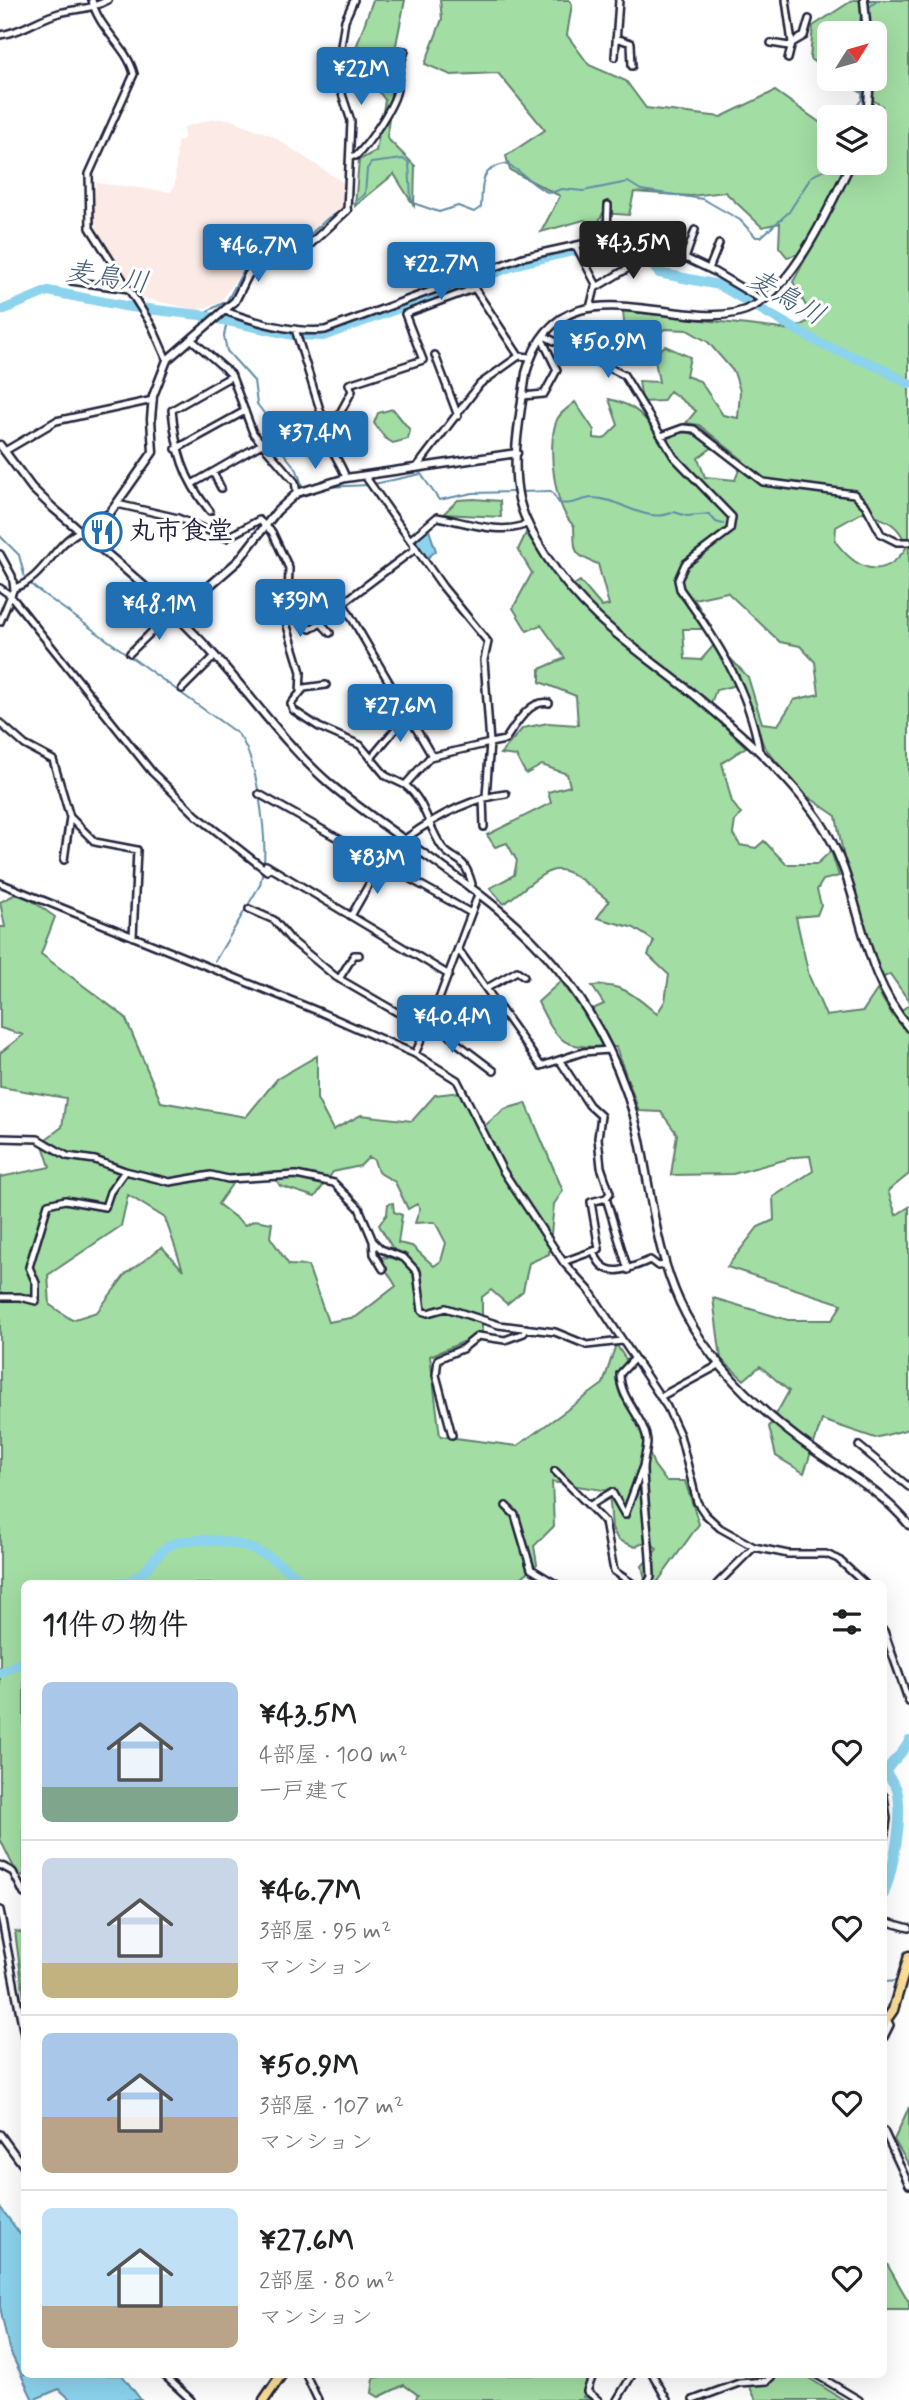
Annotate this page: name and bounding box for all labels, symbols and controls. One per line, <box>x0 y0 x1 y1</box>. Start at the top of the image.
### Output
north arrow <box>817 21 887 91</box>
map controls <box>817 21 887 175</box>
pin: ¥22M <box>320 48 402 107</box>
text: ¥22M <box>333 55 389 85</box>
button: layers <box>817 105 887 175</box>
pin: ¥43.5M <box>576 222 690 281</box>
pin: ¥46.7M <box>201 224 315 284</box>
text: ¥43.5M <box>595 229 671 259</box>
text: ¥46.7M <box>219 232 297 262</box>
pin: ¥22.7M <box>384 243 498 302</box>
text: ¥22.7M <box>403 250 479 280</box>
water label: 麦鳥川 <box>63 253 151 303</box>
water label: 麦鳥川 <box>740 261 832 335</box>
pin: ¥50.9M <box>551 320 665 380</box>
text: ¥50.9M <box>570 328 646 358</box>
pin: ¥37.4M <box>258 412 372 471</box>
text: ¥37.4M <box>278 419 352 449</box>
restaurant icon: 丸市食堂 <box>81 511 123 553</box>
place label: 丸市食堂 <box>129 515 233 549</box>
pin: ¥39M <box>259 580 341 639</box>
pin: ¥48.1M <box>102 582 216 642</box>
text: ¥39M <box>271 587 329 617</box>
text: ¥48.1M <box>122 590 196 620</box>
pin: ¥27.6M <box>343 684 457 744</box>
text: ¥27.6M <box>364 692 436 722</box>
pin: ¥83M <box>336 836 418 896</box>
text: ¥83M <box>349 844 405 874</box>
pin: ¥40.4M <box>395 996 509 1055</box>
text: ¥40.4M <box>413 1003 491 1033</box>
icon: filters <box>828 1603 866 1641</box>
text: 11件の物件 <box>42 1606 188 1645</box>
text: ¥43.5M <box>259 1696 357 1735</box>
icon: home <box>98 1710 182 1794</box>
icon: heart <box>828 1733 866 1771</box>
text: 4部屋 · 100 m² <box>259 1741 408 1771</box>
text: 一戸建て <box>259 1777 351 1807</box>
text: ¥46.7M <box>259 1872 361 1911</box>
icon: home <box>98 1886 182 1970</box>
icon: heart <box>828 1909 866 1947</box>
text: 3部屋 · 95 m² <box>259 1917 391 1947</box>
text: マンション <box>259 1953 373 1983</box>
text: ¥50.9M <box>259 2047 359 2086</box>
icon: home <box>98 2061 182 2145</box>
icon: heart <box>828 2084 866 2122</box>
text: 3部屋 · 107 m² <box>259 2092 404 2122</box>
text: マンション <box>259 2128 373 2158</box>
text: ¥27.6M <box>259 2222 354 2261</box>
icon: home <box>98 2236 182 2320</box>
icon: heart <box>828 2259 866 2297</box>
text: 2部屋 · 80 m² <box>259 2267 395 2297</box>
text: マンション <box>259 2303 373 2333</box>

